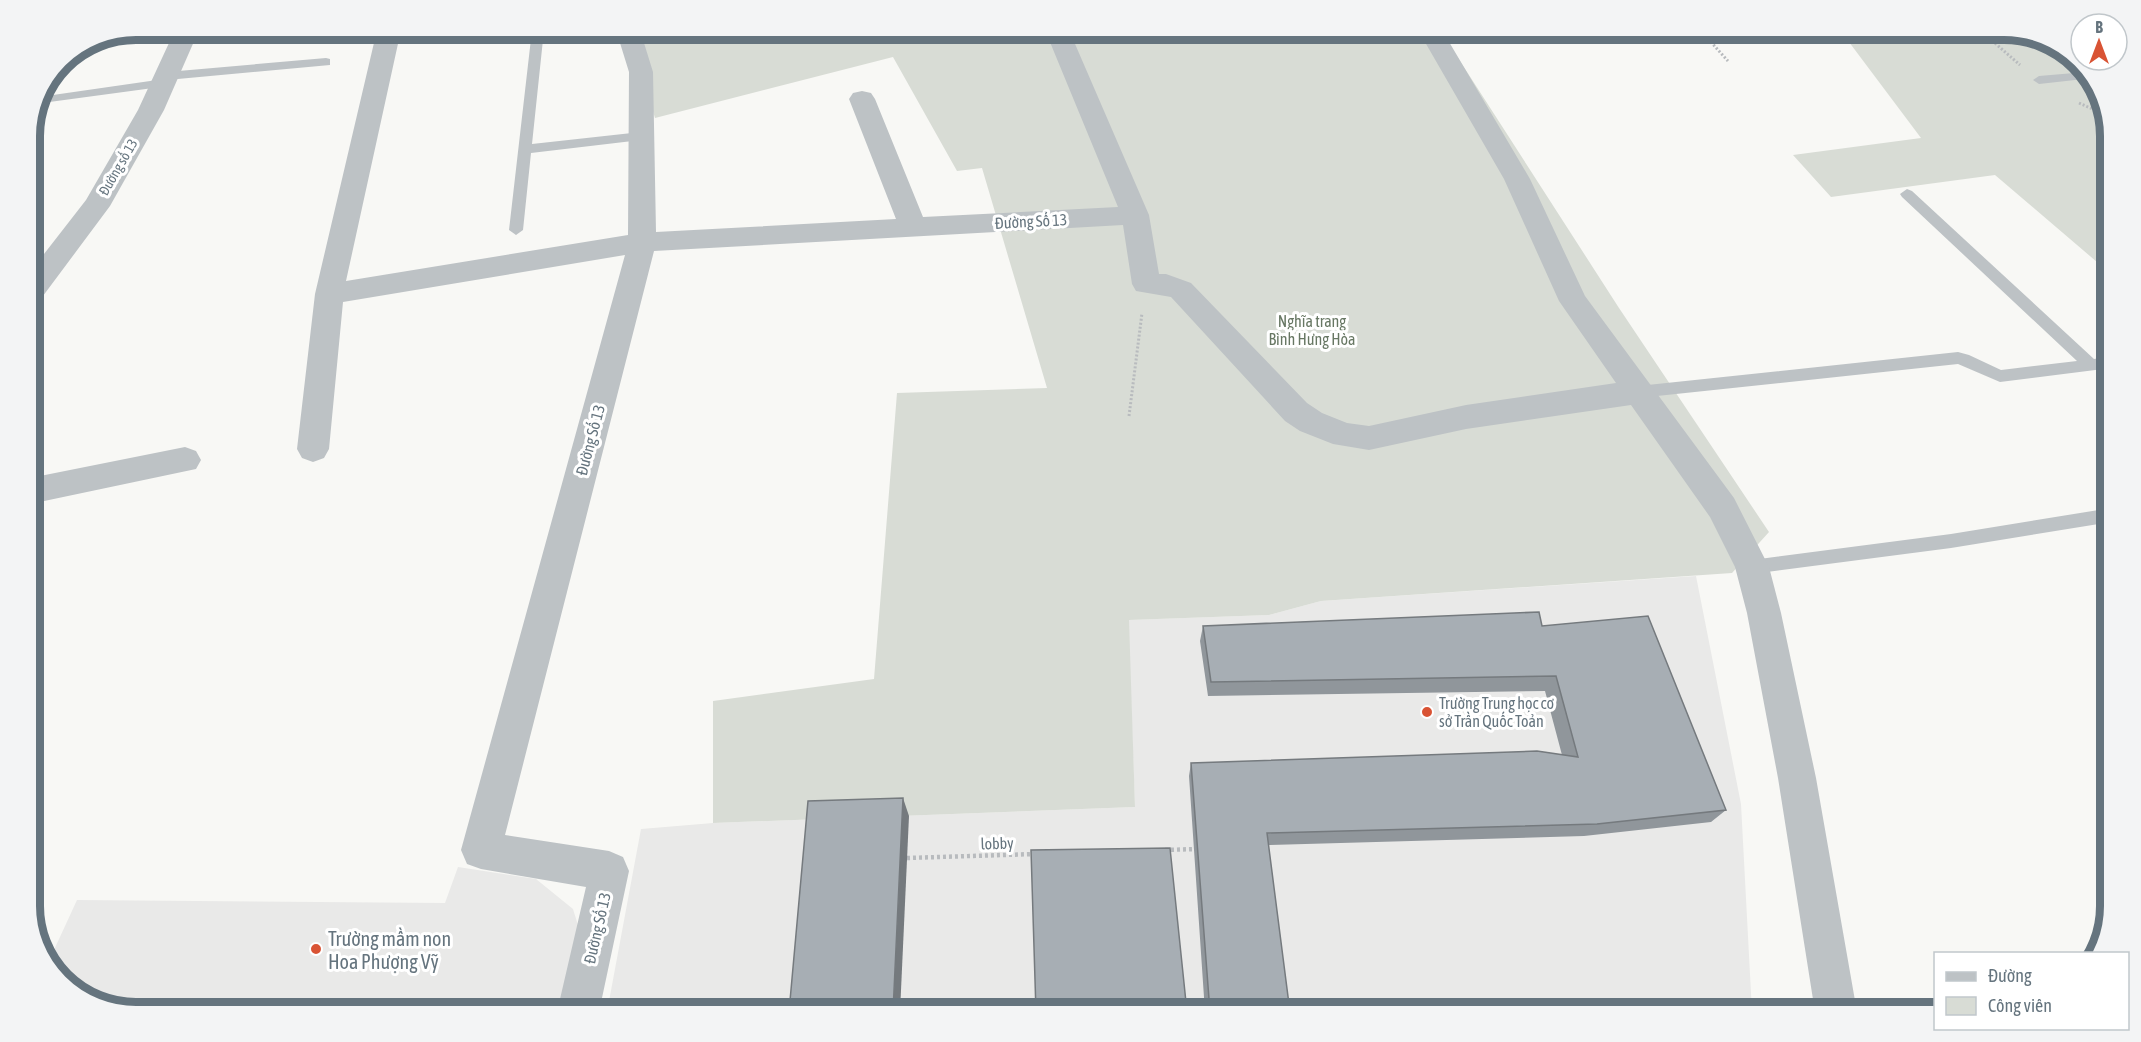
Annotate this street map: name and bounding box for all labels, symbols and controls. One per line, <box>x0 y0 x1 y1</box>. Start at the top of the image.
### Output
north arrow <box>2069 12 2129 72</box>
text: B <box>2095 18 2103 36</box>
street label: Đường số 13 <box>95 135 141 198</box>
street label: Đường Số 13 <box>994 209 1068 233</box>
park label: Nghĩa trang Bình Hưng Hòa <box>1268 312 1356 349</box>
street label: Đường Số 13 <box>571 402 609 478</box>
place label: Trường Trung học cơ sở Trần Quốc Toản <box>1439 694 1555 730</box>
marker: Trường Trung học cơ sở Trần Quốc Toản <box>1420 705 1434 719</box>
street label: lobby <box>980 833 1014 854</box>
street label: Đường Số 13 <box>579 890 615 966</box>
place label: Trường mầm non Hoa Phượng Vỹ <box>328 927 451 973</box>
marker: Trường mầm non Hoa Phượng Vỹ <box>309 942 323 956</box>
legend <box>1934 952 2129 1030</box>
text: Đường <box>1988 965 2032 986</box>
text: Công viên <box>1988 995 2052 1016</box>

